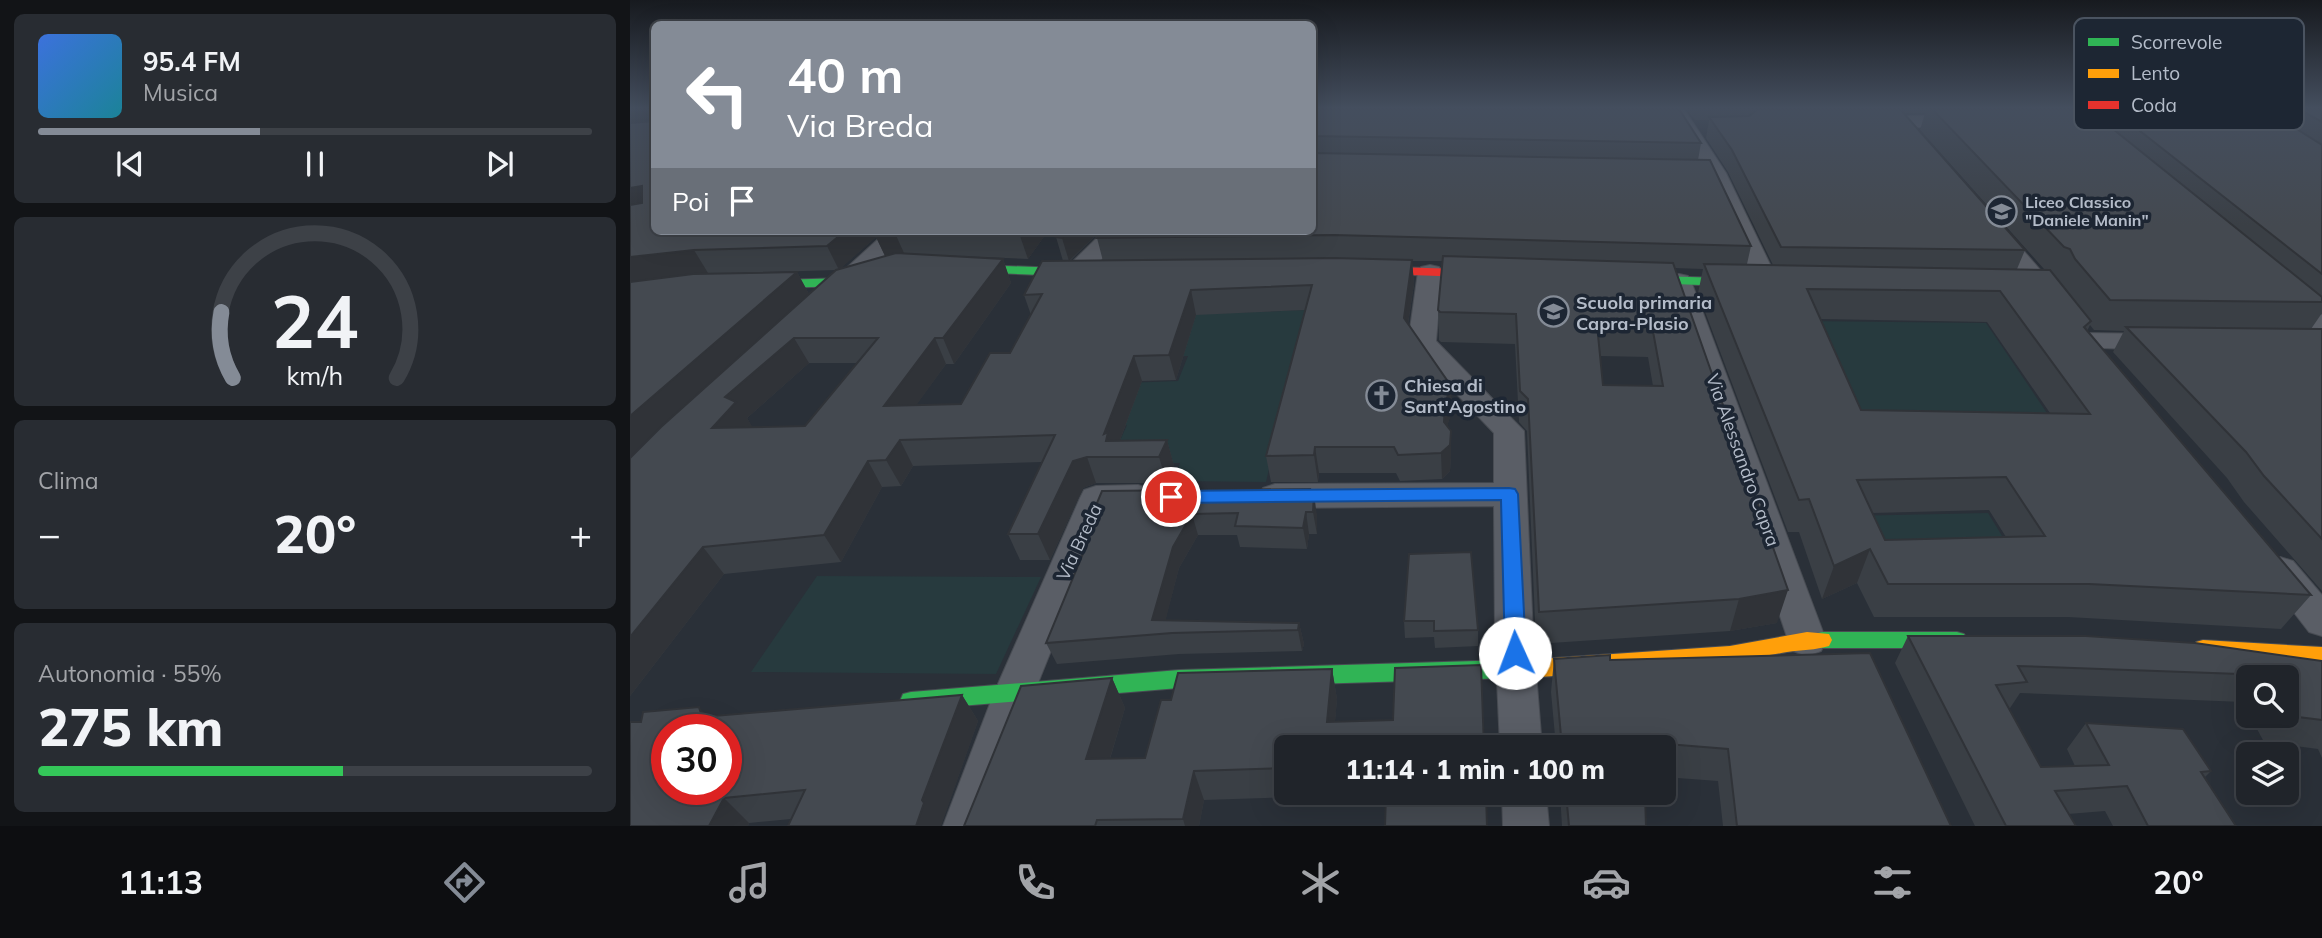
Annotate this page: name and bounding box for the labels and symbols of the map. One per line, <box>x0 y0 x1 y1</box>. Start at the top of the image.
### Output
legend <box>2074 18 2304 130</box>
text: Scorrevole <box>2131 30 2222 54</box>
text: Lento <box>2131 61 2180 85</box>
text: Coda <box>2131 93 2177 117</box>
place label: Liceo Classico "Daniele Manin" <box>2025 192 2149 230</box>
school or university icon: Liceo Classico "Daniele Manin" <box>1985 194 2019 228</box>
place label: Scuola primaria Capra-Plasio <box>1576 291 1712 335</box>
school or university icon: Scuola primaria Capra-Plasio <box>1536 295 1570 329</box>
street label: Via Alessandro Capra <box>1701 371 1785 549</box>
place label: Chiesa di Sant'Agostino <box>1404 374 1526 418</box>
church icon: Chiesa di Sant'Agostino <box>1364 378 1398 412</box>
pin <box>1141 467 1201 527</box>
street label: Via Breda <box>1051 500 1107 584</box>
position arrow <box>1478 616 1552 690</box>
speed limit sign: 30 <box>651 714 742 805</box>

